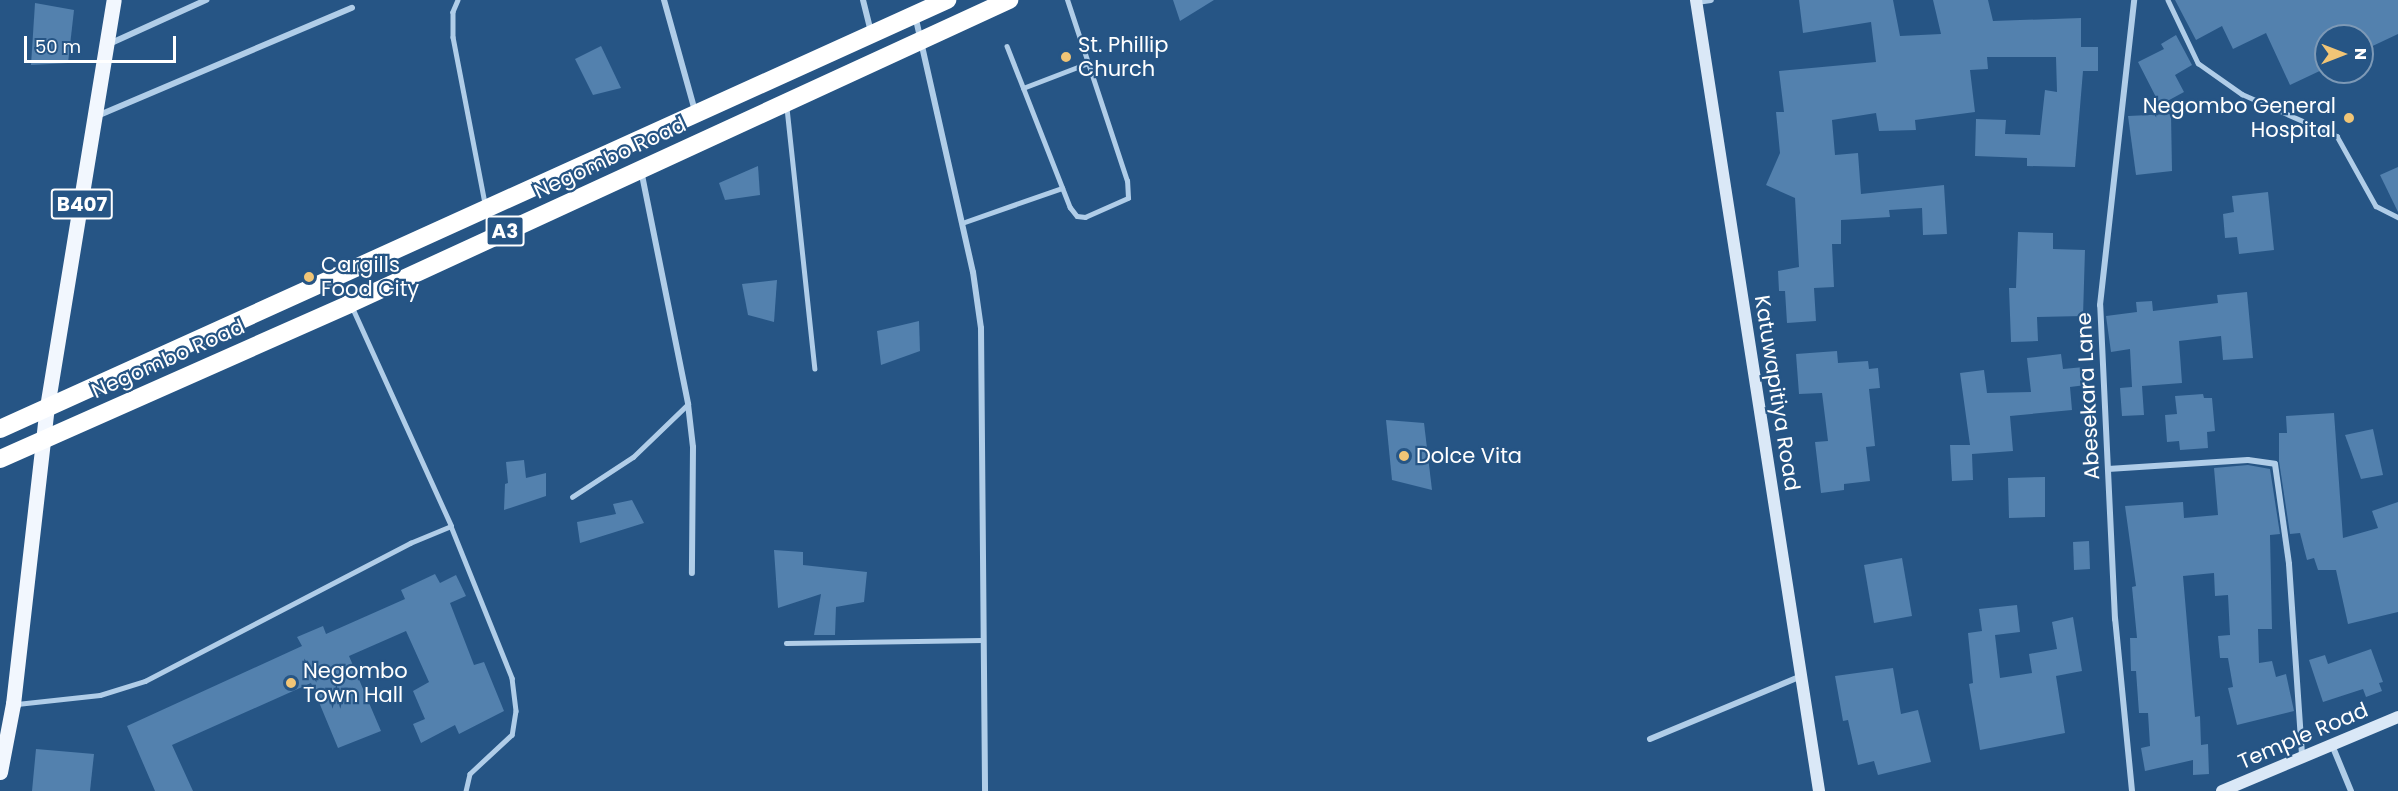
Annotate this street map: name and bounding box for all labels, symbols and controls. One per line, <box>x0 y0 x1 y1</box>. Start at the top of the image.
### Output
scale bar <box>27 24 178 62</box>
north arrow <box>2314 24 2374 84</box>
place label: St. Phillip Church <box>1078 32 1168 82</box>
text: 50 m <box>35 34 81 59</box>
text: N <box>2349 48 2372 60</box>
marker: St. Phillip Church <box>1059 50 1073 64</box>
place label: Negombo General Hospital <box>2143 93 2336 143</box>
marker: Negombo General Hospital <box>2340 109 2358 127</box>
street label: Negombo Road <box>530 112 690 204</box>
road number: B407 <box>50 187 113 221</box>
road number: A3 <box>486 214 524 248</box>
place label: Cargills Food City <box>321 252 419 302</box>
marker: Cargills Food City <box>302 270 316 284</box>
street label: Katuwapitiya Road <box>1749 293 1805 493</box>
street label: Abesekara Lane <box>2071 312 2105 480</box>
street label: Negombo Road <box>88 314 248 404</box>
place label: Dolce Vita <box>1416 443 1522 469</box>
marker: Dolce Vita <box>1397 449 1411 463</box>
place label: Negombo Town Hall <box>303 658 408 708</box>
marker: Negombo Town Hall <box>284 676 298 690</box>
street label: Temple Road <box>2234 697 2372 775</box>

